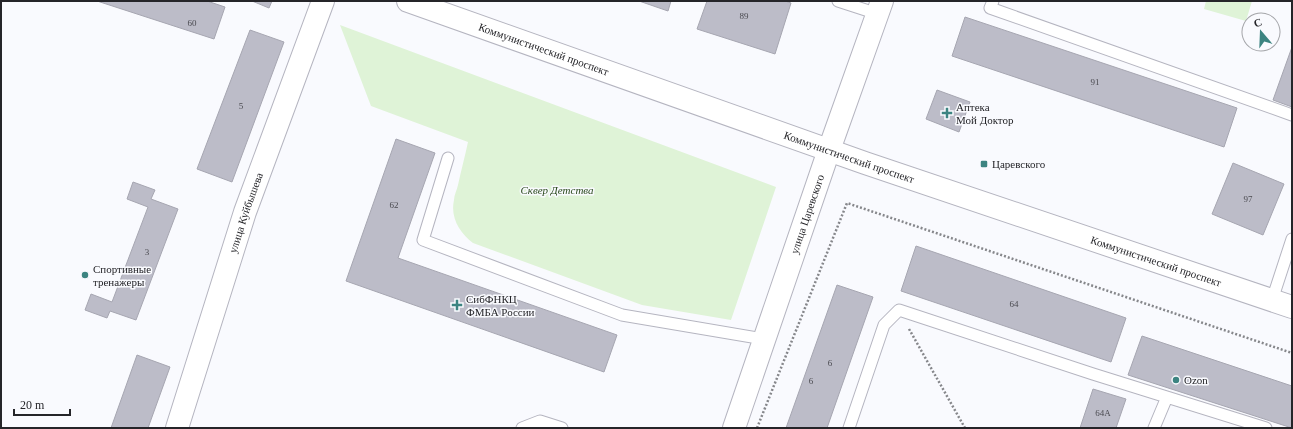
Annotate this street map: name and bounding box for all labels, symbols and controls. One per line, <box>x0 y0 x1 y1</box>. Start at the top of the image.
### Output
house number: 89 <box>740 11 749 21</box>
north arrow <box>1241 12 1281 52</box>
text: С <box>1252 16 1264 30</box>
house number: 60 <box>188 18 197 28</box>
street label: Коммунистический проспект <box>477 21 611 78</box>
house number: 91 <box>1091 77 1100 87</box>
house number: 5 <box>239 101 244 111</box>
place label: Аптека Мой Доктор <box>956 101 1014 126</box>
marker: Аптека Мой Доктор <box>941 107 953 119</box>
street label: Коммунистический проспект <box>782 129 916 185</box>
place label: Царевского <box>992 158 1046 170</box>
marker: Царевского <box>979 159 989 169</box>
street label: улица Куйбышева <box>227 171 265 254</box>
street label: улица Царевского <box>788 172 826 255</box>
park label: Сквер Детства <box>520 184 594 196</box>
house number: 97 <box>1244 194 1253 204</box>
house number: 62 <box>390 200 399 210</box>
street label: Коммунистический проспект <box>1089 234 1223 289</box>
house number: 3 <box>145 247 150 257</box>
place label: Спортивные тренажеры <box>93 263 151 288</box>
marker: Спортивные тренажеры <box>80 270 90 280</box>
place label: СибФНКЦ ФМБА России <box>466 293 535 318</box>
marker: СибФНКЦ ФМБА России <box>451 299 463 311</box>
house number: 64 <box>1010 299 1019 309</box>
house number: 6 <box>828 358 833 368</box>
place label: Ozon <box>1184 374 1208 386</box>
marker: Ozon <box>1171 375 1181 385</box>
house number: 6 <box>809 376 814 386</box>
scale bar <box>14 391 70 417</box>
text: 20 m <box>20 398 45 412</box>
house number: 64А <box>1095 408 1111 418</box>

